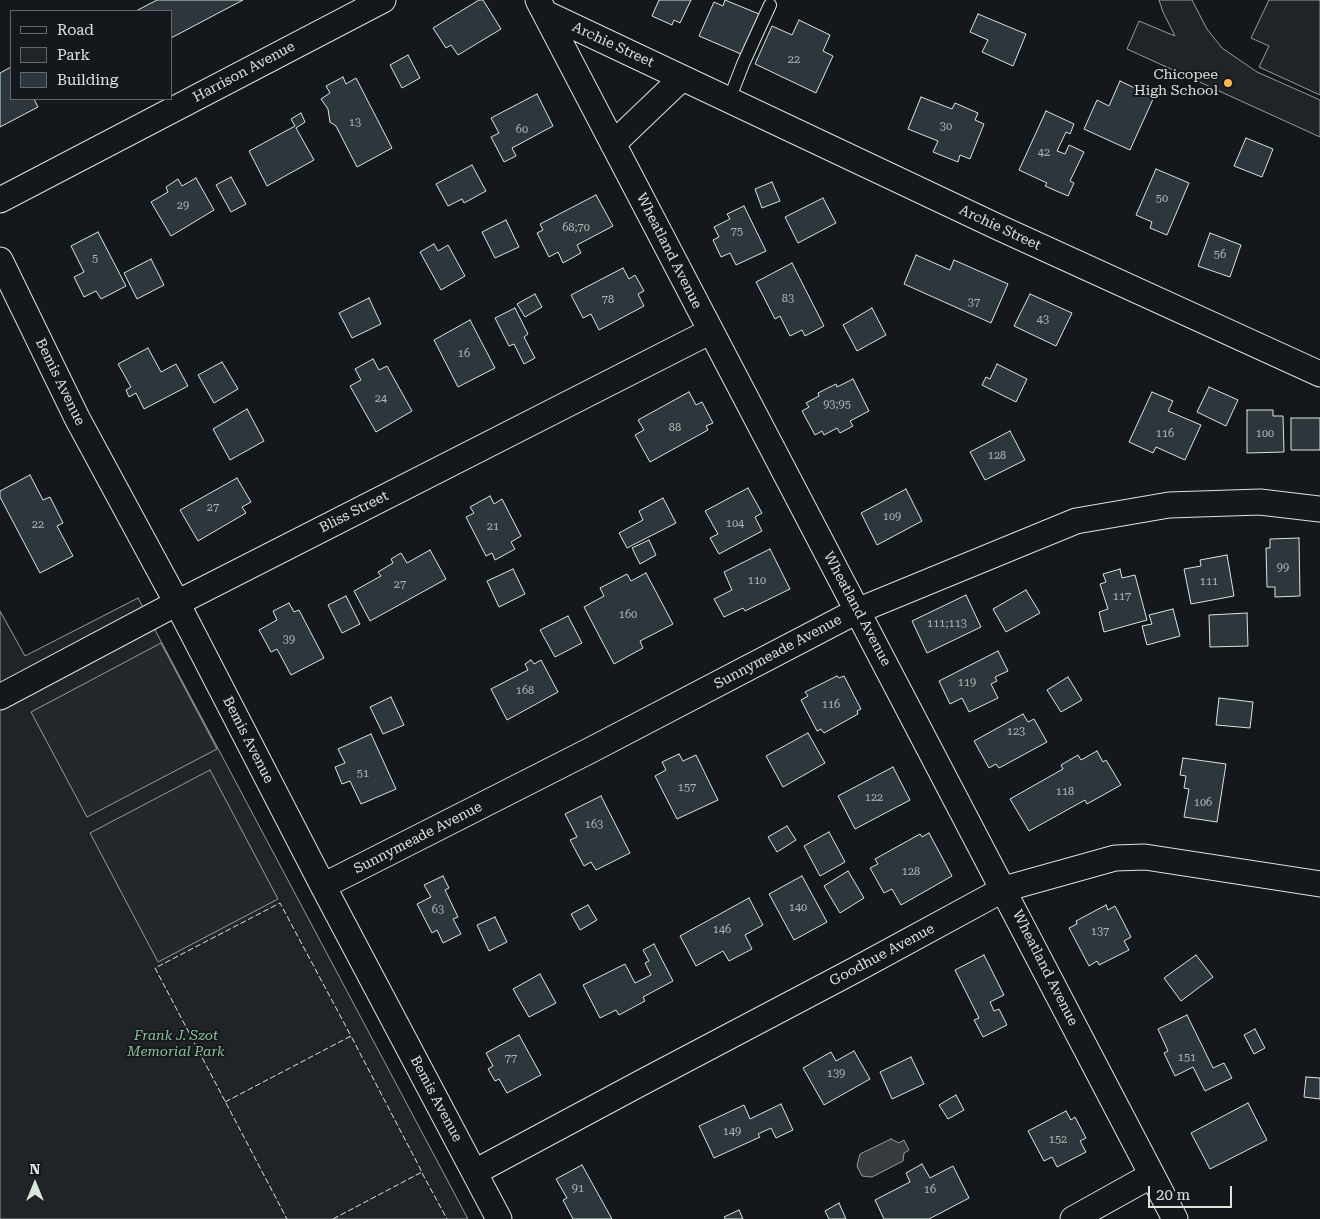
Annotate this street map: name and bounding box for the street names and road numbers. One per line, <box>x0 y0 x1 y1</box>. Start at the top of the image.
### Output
street label: Archie Street <box>570 19 656 71</box>
street label: Harrison Avenue <box>190 38 298 106</box>
street label: Wheatland Avenue <box>633 190 705 312</box>
street label: Archie Street <box>957 202 1043 254</box>
street label: Bemis Avenue <box>32 336 88 428</box>
street label: Bliss Street <box>317 487 391 537</box>
street label: Wheatland Avenue <box>820 549 894 669</box>
street label: Sunnymeade Avenue <box>711 611 845 693</box>
street label: Bemis Avenue <box>219 694 277 786</box>
street label: Sunnymeade Avenue <box>351 798 485 878</box>
street label: Wheatland Avenue <box>1009 907 1081 1029</box>
street label: Goodhue Avenue <box>827 920 937 990</box>
street label: Bemis Avenue <box>406 1053 466 1145</box>

